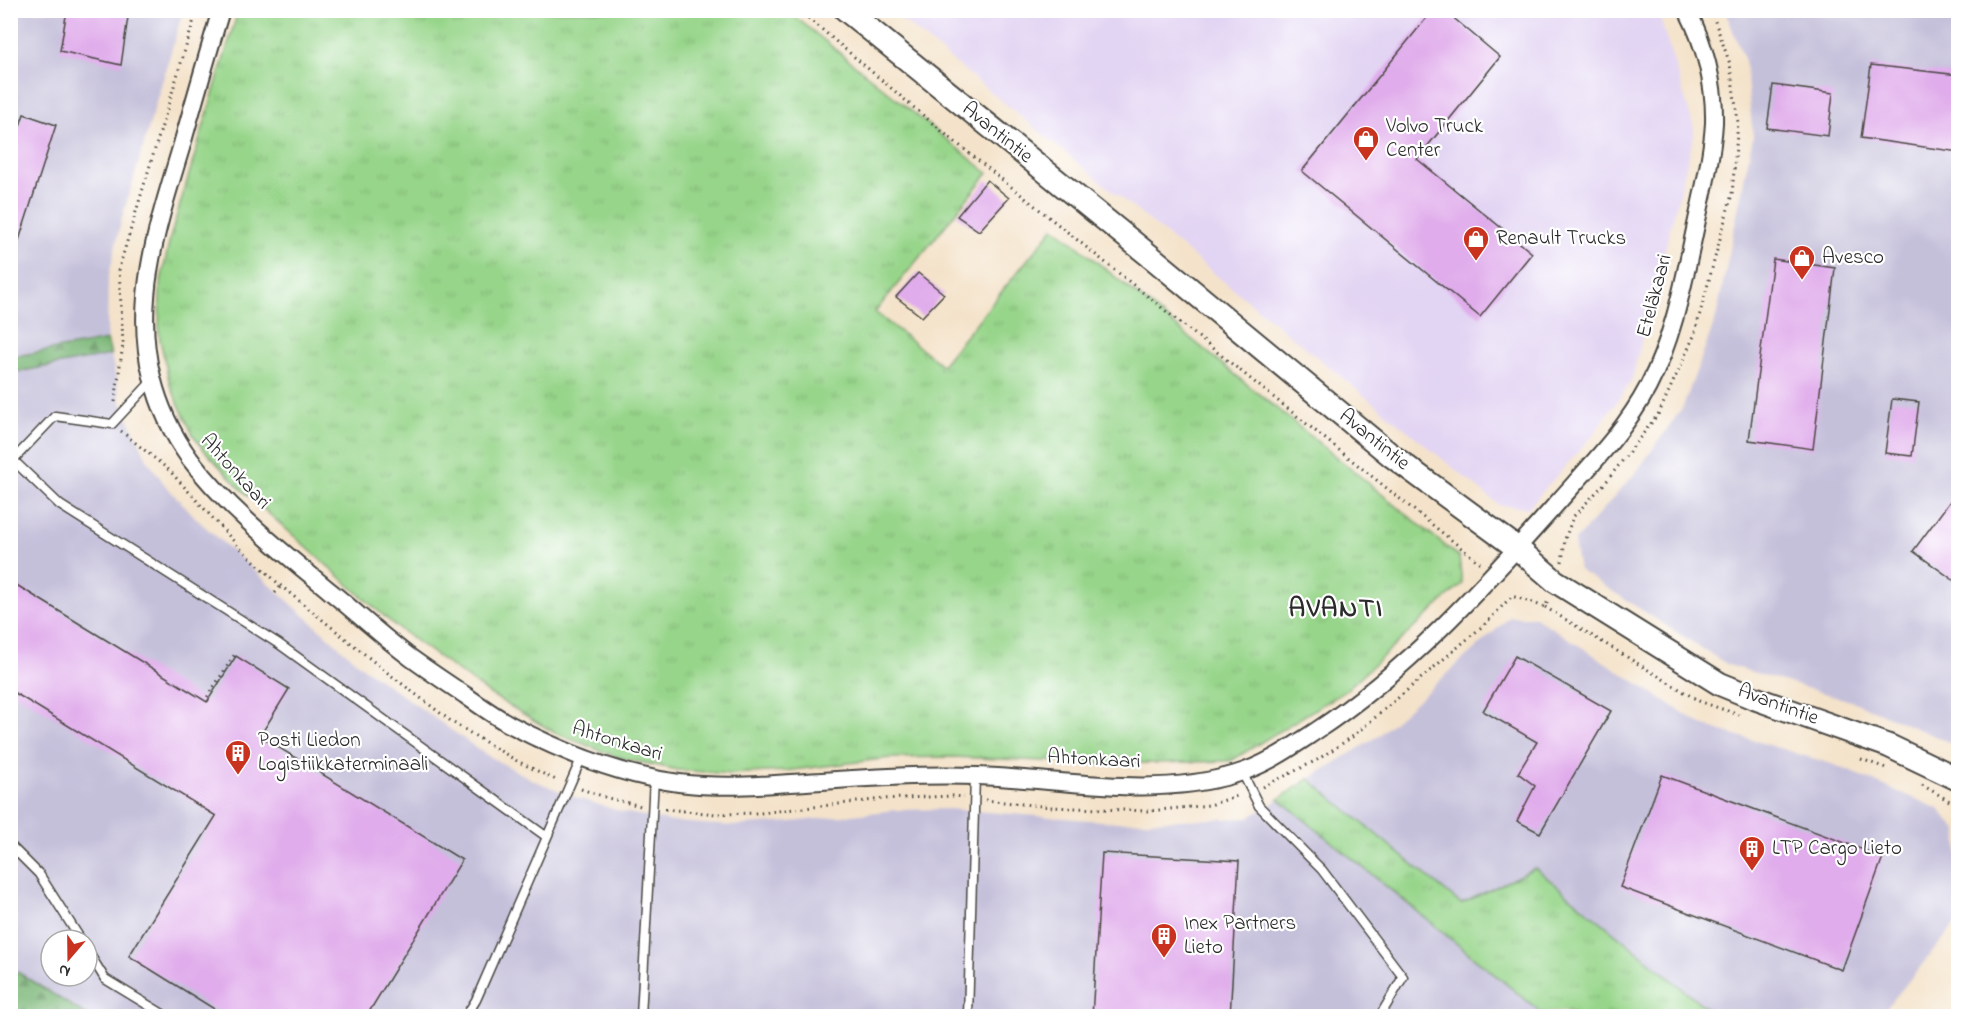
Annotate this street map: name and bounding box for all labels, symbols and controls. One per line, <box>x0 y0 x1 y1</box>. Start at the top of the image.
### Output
street label: Avantintie <box>955 95 1040 172</box>
place label: Volvo Truck Center <box>1385 112 1484 166</box>
shop icon: Volvo Truck Center <box>1351 124 1381 162</box>
shop icon: Renault Trucks <box>1461 224 1491 262</box>
place label: Renault Trucks <box>1496 224 1626 254</box>
shop icon: Avesco <box>1787 243 1817 281</box>
place label: Avesco <box>1822 243 1884 273</box>
street label: Eteläkaari <box>1629 251 1681 341</box>
street label: Avantintie <box>1332 402 1417 479</box>
street label: Ahtonkaari <box>193 427 277 517</box>
district label: AVANTI <box>1289 590 1384 629</box>
street label: Avantintie <box>1733 677 1823 734</box>
street label: Ahtonkaari <box>568 714 666 770</box>
place label: Posti Liedon Logistiikkaterminaali <box>258 726 428 782</box>
building icon: Posti Liedon Logistiikkaterminaali <box>223 738 253 776</box>
street label: Ahtonkaari <box>1047 743 1141 777</box>
building icon: LTP Cargo Lieto <box>1737 834 1767 872</box>
place label: LTP Cargo Lieto <box>1772 834 1902 866</box>
place label: Inex Partners Lieto <box>1184 909 1296 963</box>
building icon: Inex Partners Lieto <box>1149 921 1179 959</box>
north arrow <box>39 928 99 988</box>
text: N <box>55 957 74 983</box>

